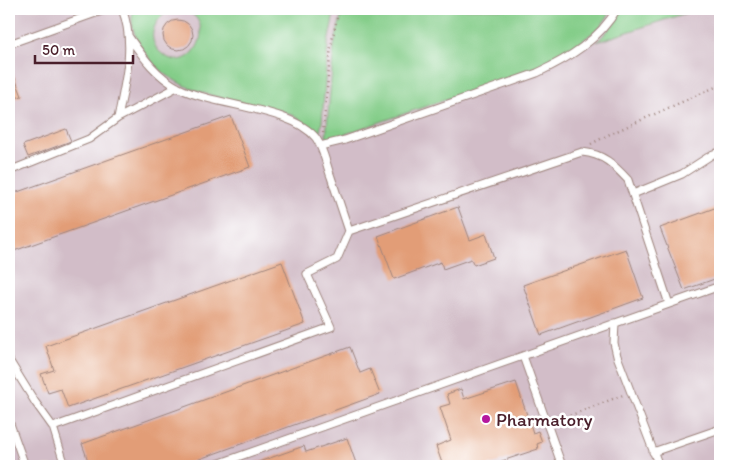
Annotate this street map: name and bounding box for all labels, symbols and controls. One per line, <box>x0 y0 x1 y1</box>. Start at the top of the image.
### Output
scale bar <box>35 32 132 64</box>
text: 50 m <box>42 41 75 59</box>
place label: Pharmatory <box>496 408 592 431</box>
marker: Pharmatory <box>480 413 492 425</box>

